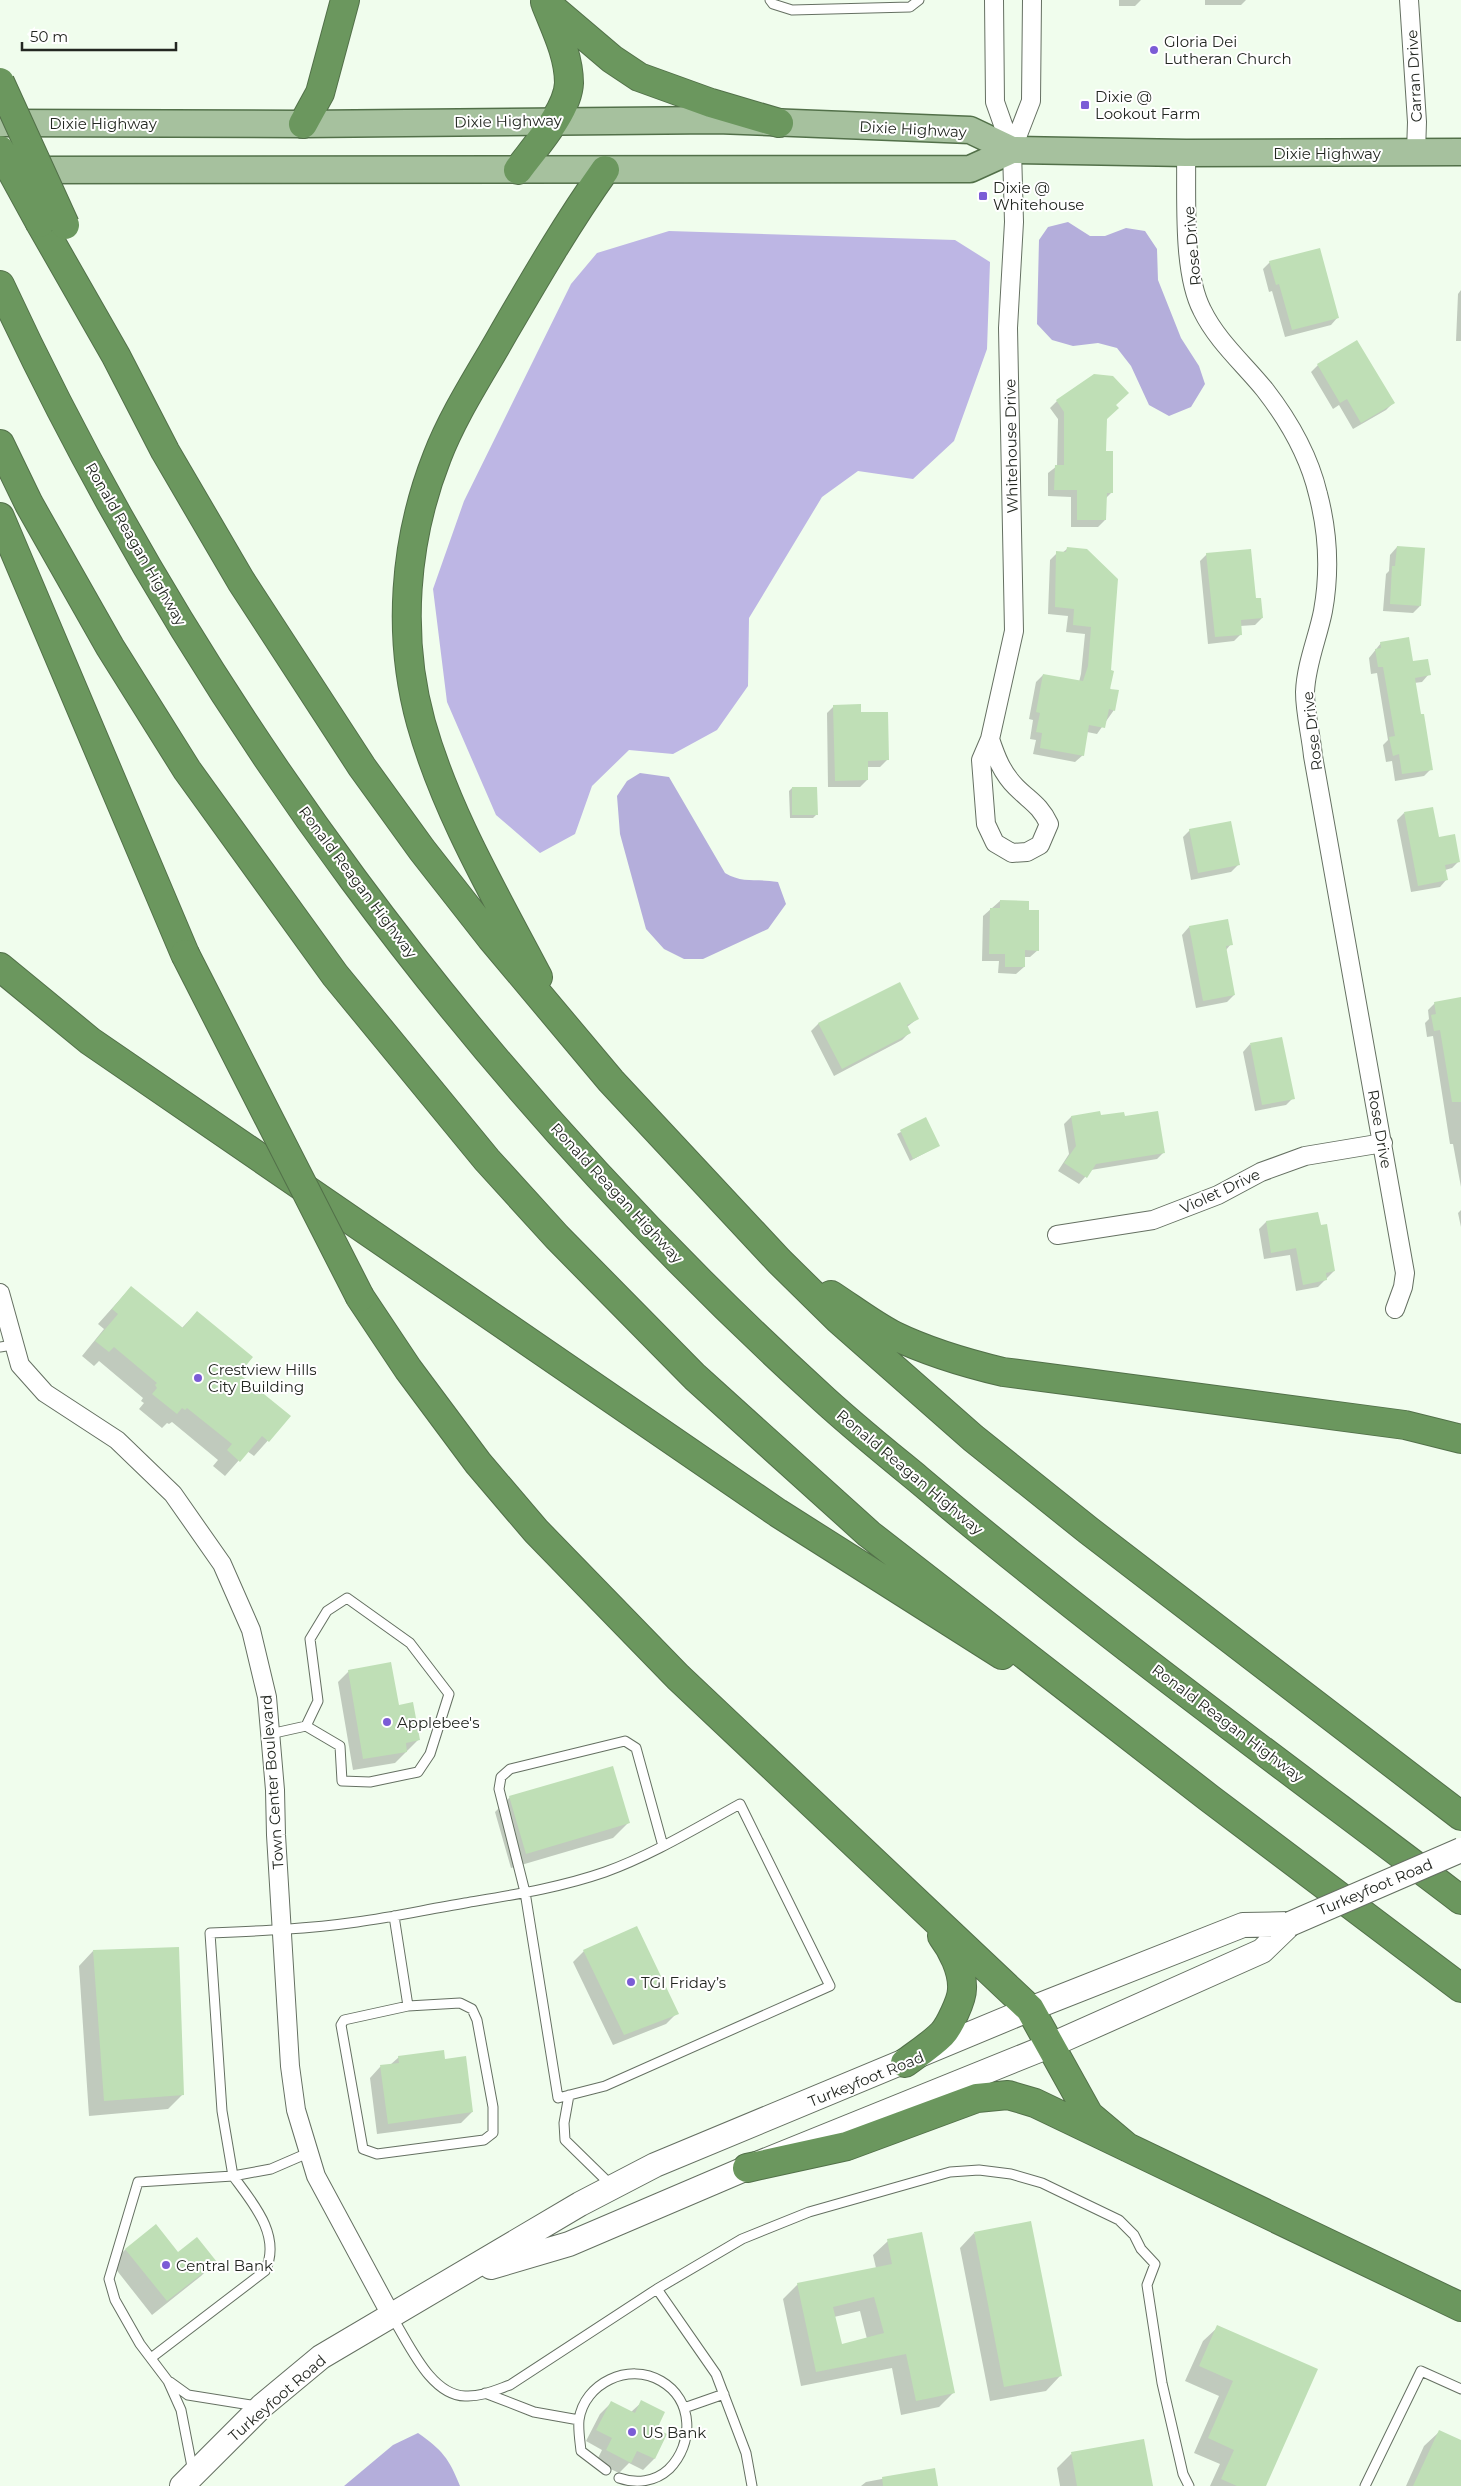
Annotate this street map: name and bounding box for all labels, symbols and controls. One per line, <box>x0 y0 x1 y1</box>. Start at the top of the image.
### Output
scale bar <box>22 20 176 52</box>
text: 50 m <box>30 27 68 46</box>
street label: Carran Drive <box>1402 29 1426 123</box>
place label: Gloria Dei Lutheran Church <box>1164 32 1292 68</box>
marker: Gloria Dei Lutheran Church <box>1148 44 1160 56</box>
place label: Dixie @ Lookout Farm <box>1095 87 1201 123</box>
marker: Dixie @ Lookout Farm <box>1079 99 1091 111</box>
street label: Dixie Highway <box>454 111 563 131</box>
street label: Dixie Highway <box>49 114 158 133</box>
street label: Dixie Highway <box>859 117 968 141</box>
street label: Dixie Highway <box>1273 144 1382 163</box>
place label: Dixie @ Whitehouse <box>993 178 1084 214</box>
marker: Dixie @ Whitehouse <box>977 190 989 202</box>
street label: Rose Drive <box>1179 205 1205 287</box>
street label: Whitehouse Drive <box>1000 379 1022 513</box>
street label: Ronald Reagan Highway <box>81 459 191 630</box>
street label: Rose Drive <box>1298 690 1326 772</box>
street label: Ronald Reagan Highway <box>295 802 422 962</box>
street label: Rose Drive <box>1364 1088 1396 1170</box>
street label: Ronald Reagan Highway <box>547 1119 688 1268</box>
street label: Violet Drive <box>1177 1164 1263 1218</box>
place label: Crestview Hills City Building <box>208 1360 317 1396</box>
marker: Crestview Hills City Building <box>192 1372 204 1384</box>
street label: Ronald Reagan Highway <box>833 1405 988 1539</box>
street label: Ronald Reagan Highway <box>1148 1660 1308 1787</box>
street label: Town Center Boulevard <box>256 1694 288 1870</box>
place label: Applebee's <box>397 1713 479 1732</box>
marker: Applebee's <box>381 1716 393 1728</box>
street label: Turkeyfoot Road <box>1315 1854 1435 1920</box>
place label: TGI Friday’s <box>641 1973 726 1992</box>
marker: TGI Friday’s <box>625 1976 637 1988</box>
street label: Turkeyfoot Road <box>805 2047 927 2111</box>
place label: Central Bank <box>176 2256 273 2275</box>
marker: Central Bank <box>160 2259 172 2271</box>
street label: Turkeyfoot Road <box>224 2350 330 2446</box>
place label: US Bank <box>642 2423 706 2442</box>
marker: US Bank <box>626 2426 638 2438</box>

